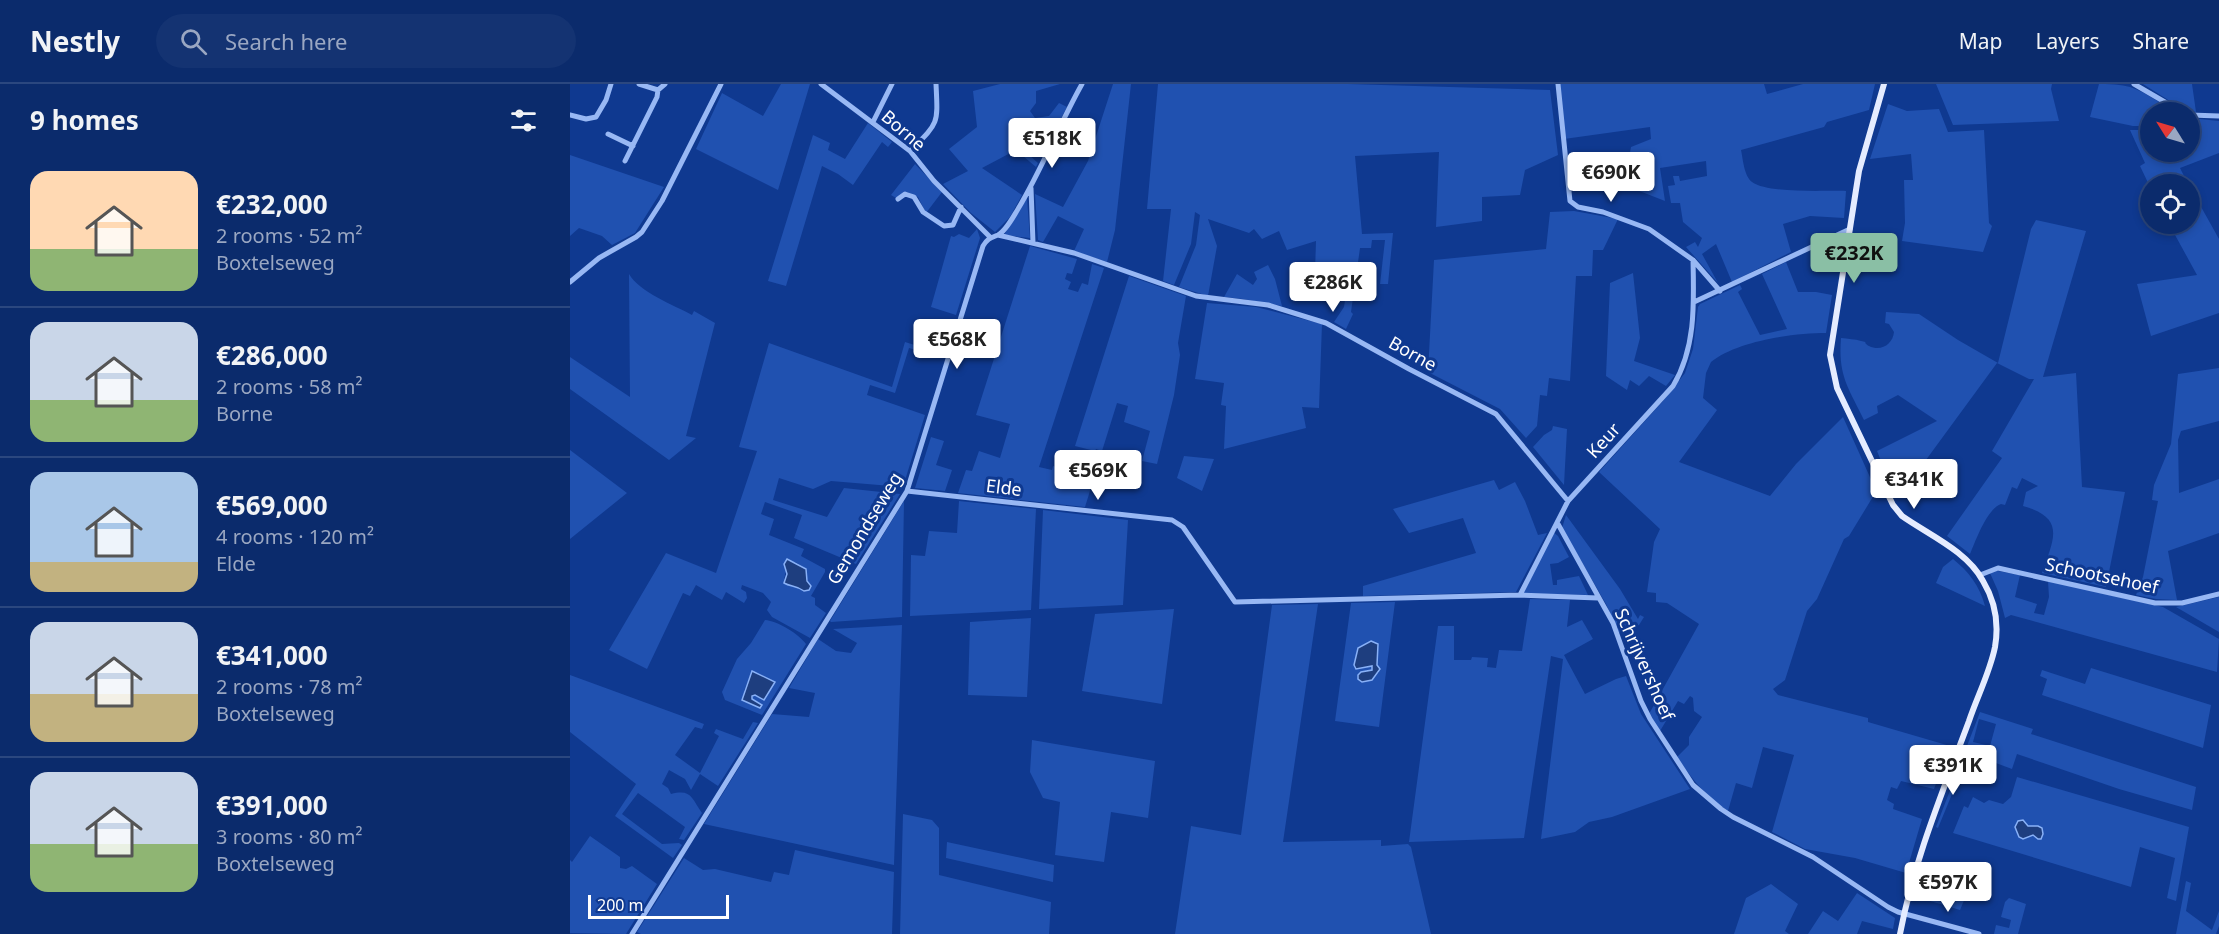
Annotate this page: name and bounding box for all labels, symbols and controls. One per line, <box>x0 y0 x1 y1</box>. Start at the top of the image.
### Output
search box <box>156 14 576 68</box>
text: Nestly <box>30 22 120 60</box>
icon: search <box>177 25 210 58</box>
text: Search here <box>225 26 347 56</box>
text: Map <box>1959 27 2003 55</box>
text: Layers <box>2036 27 2100 55</box>
text: Share <box>2133 27 2189 55</box>
text: 9 homes <box>30 102 139 138</box>
north arrow <box>2140 102 2200 162</box>
map controls <box>2140 102 2200 234</box>
icon: filters <box>507 104 540 137</box>
street label: Borne <box>877 104 931 156</box>
pin: €518K <box>1010 118 1094 169</box>
text: €518K <box>1022 124 1082 151</box>
pin: €690K <box>1569 152 1653 203</box>
text: €690K <box>1581 158 1641 185</box>
button: locate <box>2140 174 2200 234</box>
text: €232,000 <box>216 186 328 222</box>
icon: home <box>78 195 150 267</box>
text: 2 rooms · 52 m² <box>216 222 363 249</box>
pin: €232K <box>1812 233 1896 284</box>
text: €232K <box>1824 239 1884 266</box>
text: Boxtelseweg <box>216 249 335 276</box>
pin: €286K <box>1291 262 1375 313</box>
text: €286K <box>1303 268 1363 295</box>
pin: €568K <box>915 319 999 370</box>
text: €568K <box>927 325 987 352</box>
street label: Borne <box>1385 330 1441 376</box>
text: €286,000 <box>216 337 328 373</box>
icon: home <box>78 346 150 418</box>
text: 2 rooms · 58 m² <box>216 373 363 400</box>
text: Borne <box>216 400 273 427</box>
street label: Keur <box>1581 417 1626 463</box>
pin: €569K <box>1056 450 1140 501</box>
text: €569K <box>1068 456 1128 483</box>
pin: €341K <box>1872 459 1956 510</box>
text: €341K <box>1884 465 1944 492</box>
street label: Gemondseweg <box>821 467 907 589</box>
street label: Elde <box>985 473 1023 501</box>
text: €569,000 <box>216 487 328 523</box>
icon: home <box>78 496 150 568</box>
text: 4 rooms · 120 m² <box>216 523 374 550</box>
text: Elde <box>216 550 256 577</box>
street label: Schootsehoef <box>2043 551 2162 599</box>
street label: Schrijvershoef <box>1610 604 1681 724</box>
text: €341,000 <box>216 637 328 673</box>
icon: home <box>78 646 150 718</box>
text: 2 rooms · 78 m² <box>216 673 363 700</box>
text: Boxtelseweg <box>216 700 335 727</box>
pin: €391K <box>1911 745 1995 796</box>
text: €391K <box>1923 751 1983 778</box>
text: €391,000 <box>216 787 328 823</box>
icon: home <box>78 796 150 868</box>
text: 3 rooms · 80 m² <box>216 823 363 850</box>
text: Boxtelseweg <box>216 850 335 877</box>
pin: €597K <box>1906 862 1990 913</box>
text: €597K <box>1918 868 1978 895</box>
scale bar <box>588 892 729 920</box>
text: 200 m <box>597 894 644 916</box>

